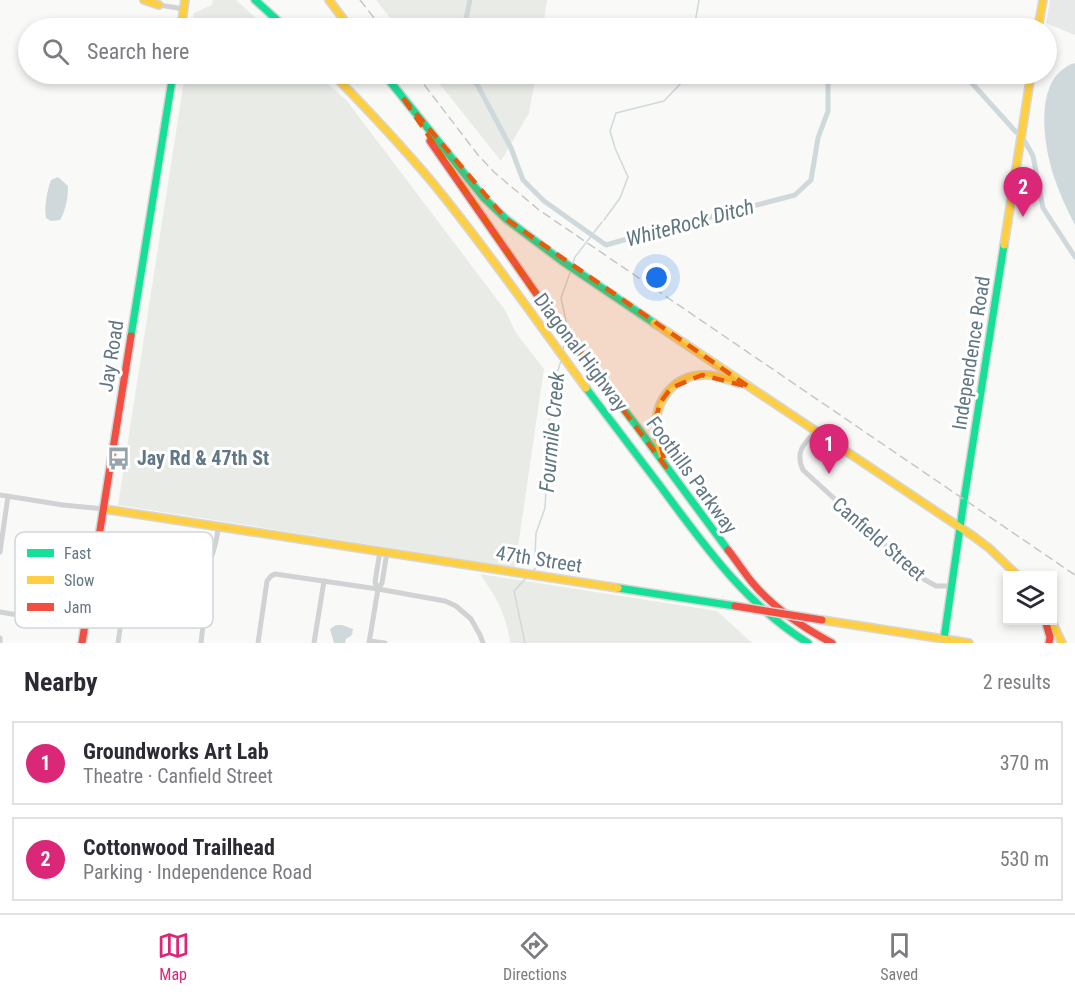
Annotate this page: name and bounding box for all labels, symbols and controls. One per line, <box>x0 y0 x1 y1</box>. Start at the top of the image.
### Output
search box <box>18 18 1057 84</box>
icon: search <box>39 35 72 68</box>
text: Search here <box>87 39 189 64</box>
pin: 2 <box>1004 168 1042 217</box>
water label: WhiteRock Ditch <box>623 194 757 252</box>
your location <box>642 263 671 292</box>
street label: Independence Road <box>947 274 995 432</box>
street label: Diagonal Highway <box>529 288 633 416</box>
street label: Jay Road <box>94 318 128 394</box>
water label: Fourmile Creek <box>535 370 569 493</box>
street label: Foothills Parkway <box>641 412 743 538</box>
pin: 1 <box>810 424 848 474</box>
bus stop icon: Jay Rd & 47th St <box>106 445 132 471</box>
place label: Jay Rd & 47th St <box>137 446 269 470</box>
street label: Canfield Street <box>827 492 931 586</box>
legend <box>15 532 213 628</box>
street label: 47th Street <box>494 540 584 578</box>
text: Fast <box>64 544 91 563</box>
text: Slow <box>64 571 94 590</box>
map controls <box>1003 571 1057 625</box>
button: layers <box>1003 571 1057 625</box>
text: Jam <box>64 598 91 617</box>
text: Nearby <box>24 667 98 697</box>
text: 2 results <box>983 670 1051 694</box>
text: Groundworks Art Lab <box>83 739 269 764</box>
text: 1 <box>40 751 51 775</box>
text: 370 m <box>1000 751 1049 775</box>
text: Theatre · Canfield Street <box>83 764 273 788</box>
text: Cottonwood Trailhead <box>83 835 275 860</box>
text: 2 <box>40 847 51 871</box>
text: 530 m <box>1000 847 1049 871</box>
text: Parking · Independence Road <box>83 860 312 884</box>
tab: Map <box>157 929 190 984</box>
tab: Directions <box>503 929 567 984</box>
tab: Saved <box>880 929 918 984</box>

